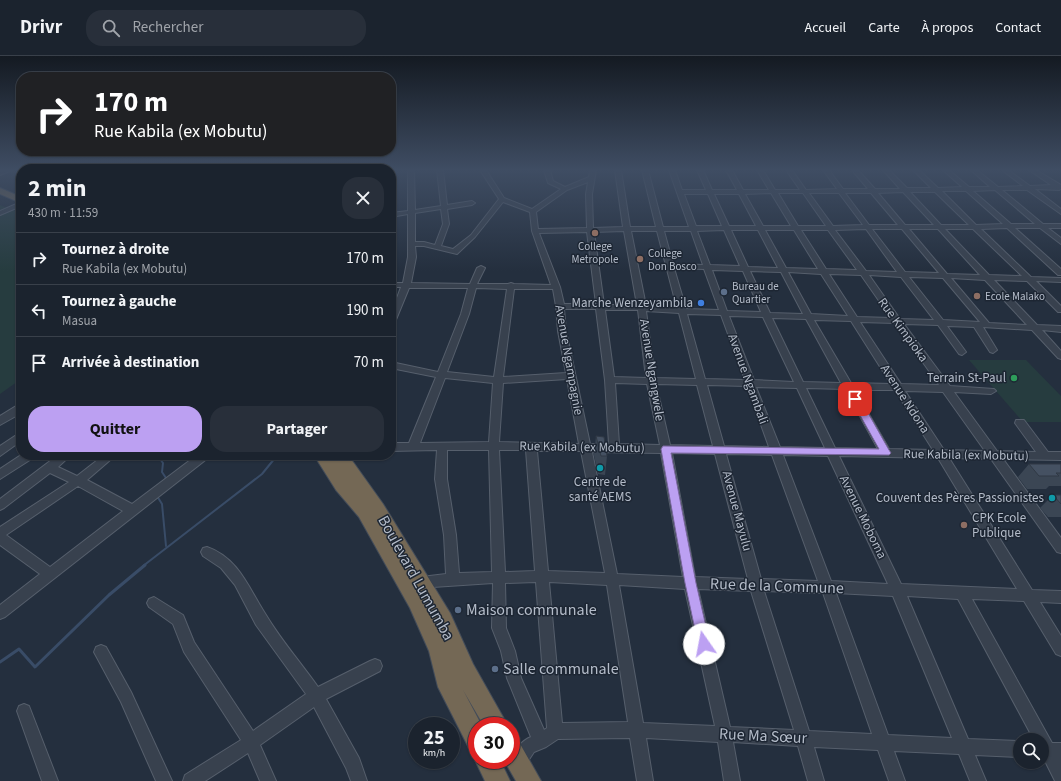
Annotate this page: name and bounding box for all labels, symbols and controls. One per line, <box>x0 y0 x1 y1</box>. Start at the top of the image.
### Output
search box <box>86 10 366 46</box>
text: Drivr <box>20 14 62 41</box>
icon: search <box>100 17 122 39</box>
text: Rechercher <box>132 17 203 38</box>
text: Accueil <box>805 18 846 38</box>
text: Carte <box>868 18 900 38</box>
text: À propos <box>922 18 973 38</box>
text: Contact <box>995 18 1041 38</box>
text: 170 m <box>94 82 168 122</box>
icon: right <box>28 88 80 140</box>
text: Rue Kabila (ex Mobutu) <box>94 119 268 144</box>
text: 2 min <box>28 171 86 206</box>
button: close <box>342 177 384 219</box>
text: 430 m · 11:59 <box>28 204 98 222</box>
marker: College Metropole <box>590 228 600 238</box>
text: Tournez à droite <box>62 239 169 260</box>
place label: College Metropole <box>571 239 619 267</box>
place label: College Don Bosco <box>648 246 697 274</box>
icon: right <box>28 248 50 270</box>
text: 170 m <box>346 248 384 269</box>
marker: College Don Bosco <box>635 254 645 264</box>
text: Rue Kabila (ex Mobutu) <box>62 260 187 278</box>
place label: Bureau de Quartier <box>732 279 779 307</box>
marker: Bureau de Quartier <box>719 287 729 297</box>
place label: Ecole Malako <box>985 289 1045 304</box>
text: Tournez à gauche <box>62 291 177 312</box>
marker: Ecole Malako <box>972 291 982 301</box>
place label: Marche Wenzeyambila <box>571 294 693 312</box>
street label: Rue Kimpioka <box>874 294 932 366</box>
marker: Marche Wenzeyambila <box>696 298 706 308</box>
icon: left <box>28 300 50 322</box>
text: 190 m <box>346 300 384 321</box>
street label: Avenue Ngampagnie <box>550 303 588 417</box>
text: Masua <box>62 312 97 330</box>
street label: Avenue Ngangwele <box>635 318 669 422</box>
street label: Avenue Ngambali <box>723 331 773 427</box>
icon: arrive <box>28 352 50 374</box>
text: Arrivée à destination <box>62 352 199 373</box>
text: 70 m <box>354 352 384 373</box>
street label: Avenue Ndona <box>876 361 934 437</box>
place label: Terrain St-Paul <box>927 369 1006 387</box>
marker: Terrain St-Paul <box>1009 373 1019 383</box>
pin <box>838 382 872 416</box>
icon: arrive <box>844 388 866 410</box>
button: Quitter <box>28 406 202 452</box>
button: Partager <box>210 406 384 452</box>
street label: Rue Kabila (ex Mobutu) <box>519 437 645 457</box>
street label: Rue Kabila (ex Mobutu) <box>903 445 1029 465</box>
marker: Centre de santé AEMS <box>595 463 605 473</box>
street label: Avenue Mayulu <box>718 469 756 553</box>
street label: Avenue Moboma <box>835 472 891 562</box>
place label: Centre de santé AEMS <box>569 473 631 506</box>
place label: Couvent des Pères Passionistes <box>876 489 1045 507</box>
marker: Couvent des Pères Passionistes <box>1047 493 1057 503</box>
place label: CPK Ecole Publique <box>972 509 1026 542</box>
street label: Boulevard Lumumba <box>372 512 460 644</box>
marker: CPK Ecole Publique <box>959 520 969 530</box>
street label: Rue de la Commune <box>710 573 844 599</box>
place label: Maison communale <box>466 599 597 621</box>
marker: Maison communale <box>453 605 463 615</box>
position arrow <box>683 623 725 665</box>
place label: Salle communale <box>503 658 619 680</box>
marker: Salle communale <box>490 664 500 674</box>
speed limit sign: 30 <box>468 717 520 769</box>
street label: Rue Ma Sœur <box>718 723 808 749</box>
text: 25 <box>423 724 445 752</box>
map controls <box>1013 733 1049 769</box>
button: search <box>1013 733 1049 769</box>
text: km/h <box>423 746 445 760</box>

